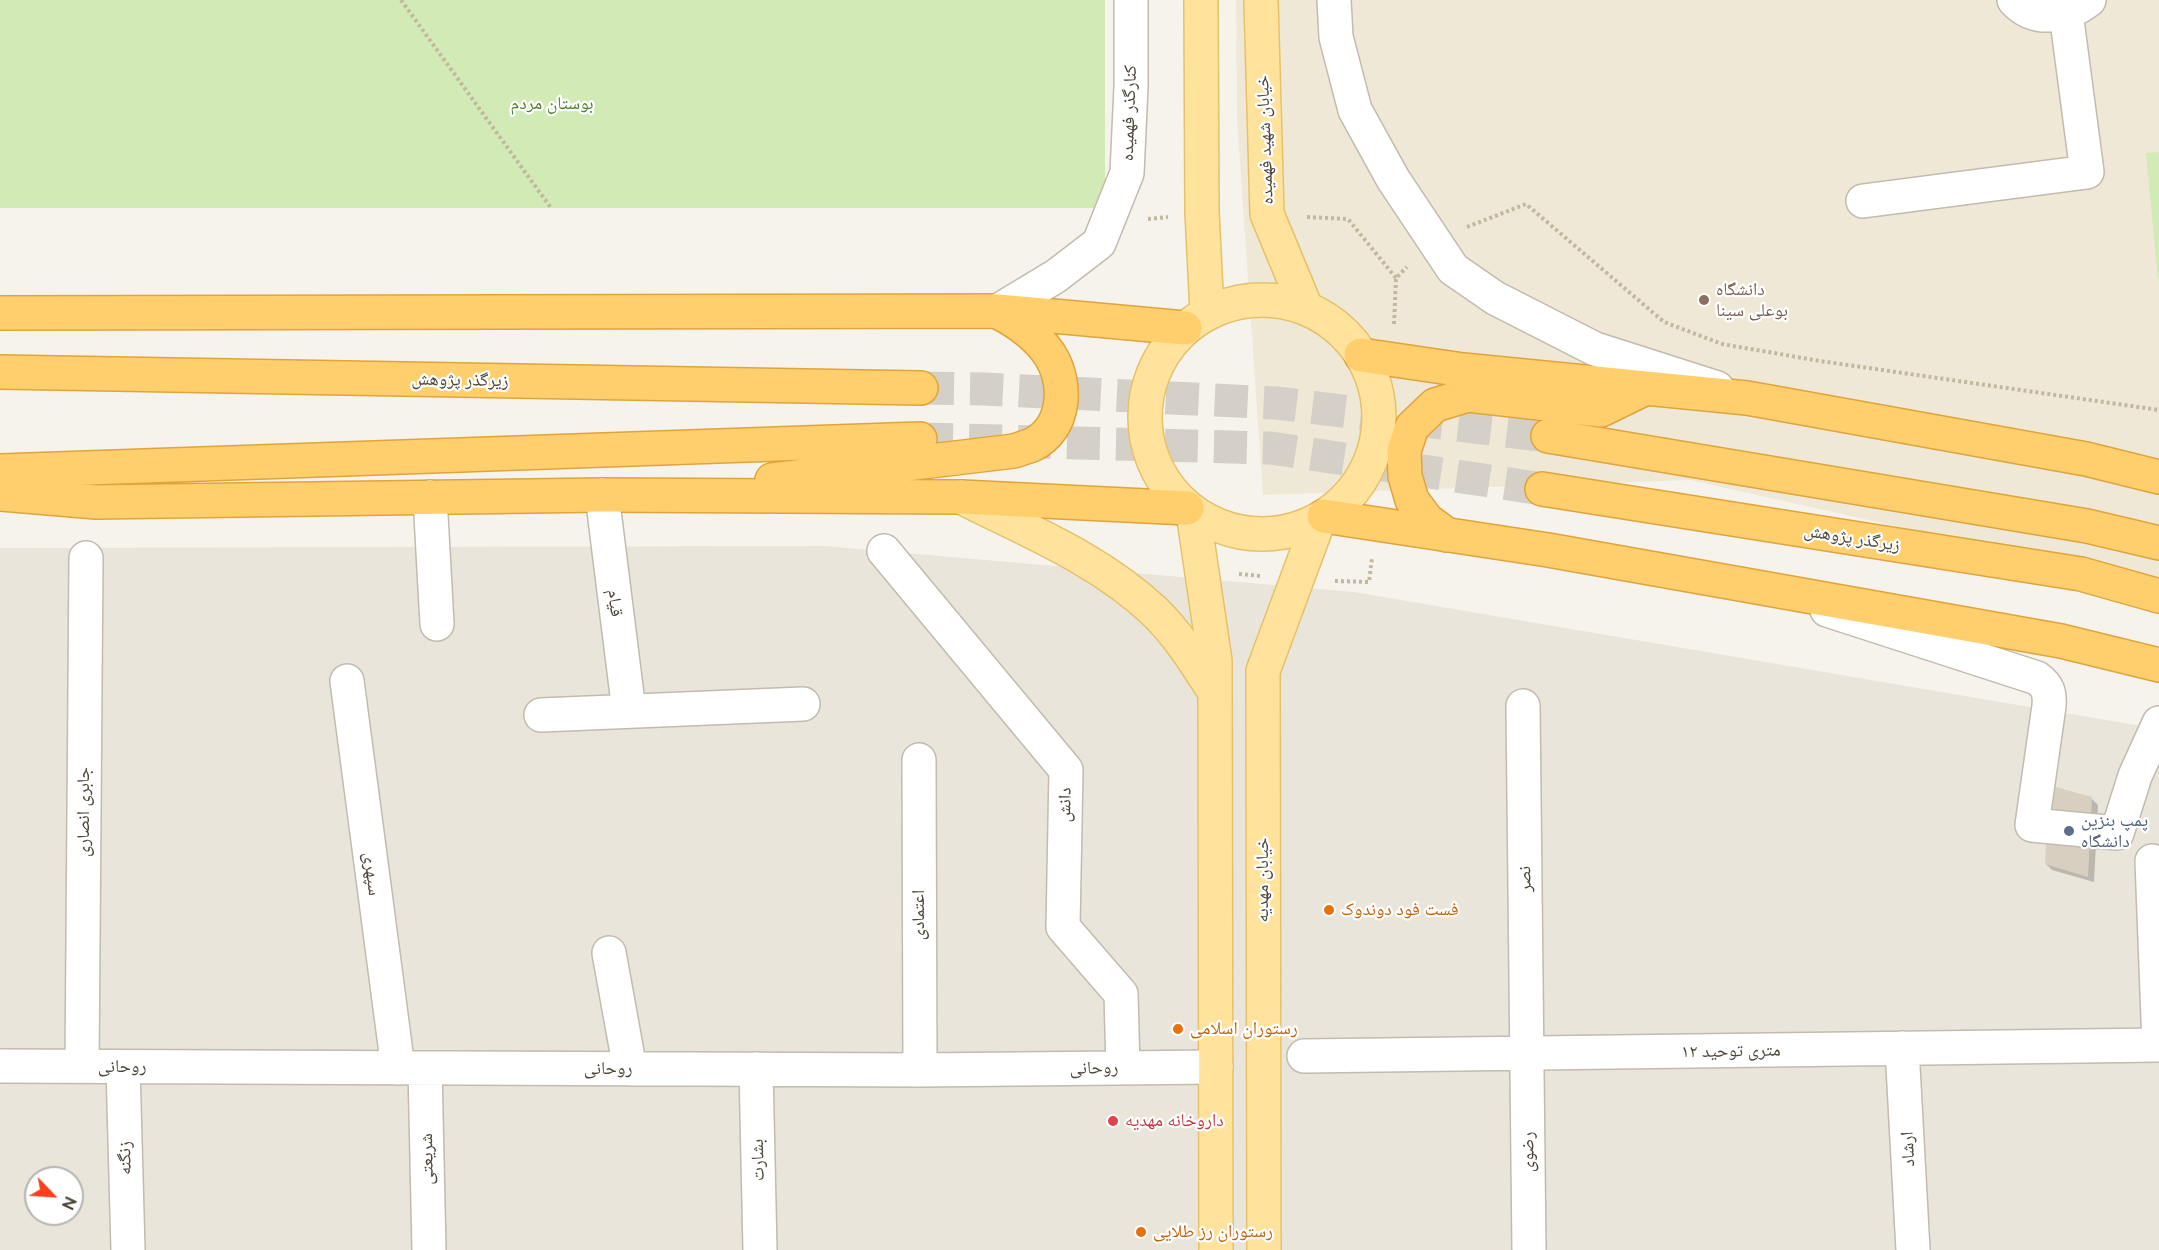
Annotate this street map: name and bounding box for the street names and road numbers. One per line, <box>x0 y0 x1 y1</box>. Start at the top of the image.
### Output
street label: کنارگذر فهمیده <box>1117 65 1141 161</box>
street label: خیابان شهید فهمیده <box>1252 75 1278 205</box>
street label: زیرگذر پژوهش <box>411 368 509 392</box>
street label: زیرگذر پژوهش <box>1802 520 1902 556</box>
street label: قیام <box>603 588 627 618</box>
street label: جابری انصاری <box>73 767 95 857</box>
street label: دانش <box>1054 787 1076 823</box>
street label: خیابان مهدیه <box>1252 837 1274 923</box>
street label: سپهری <box>359 851 385 897</box>
street label: نصر <box>1514 866 1536 892</box>
street label: اعتمادی <box>908 890 930 940</box>
street label: ۱۲ متری توحید <box>1681 1039 1781 1063</box>
street label: روحانی <box>98 1056 146 1078</box>
street label: روحانی <box>1069 1057 1119 1079</box>
street label: روحانی <box>584 1058 632 1080</box>
street label: رضوی <box>1517 1131 1539 1173</box>
street label: ارشاد <box>1896 1131 1920 1167</box>
street label: شریعتی <box>416 1133 438 1185</box>
street label: بشارت <box>747 1139 769 1181</box>
street label: زنگنه <box>114 1141 136 1175</box>

